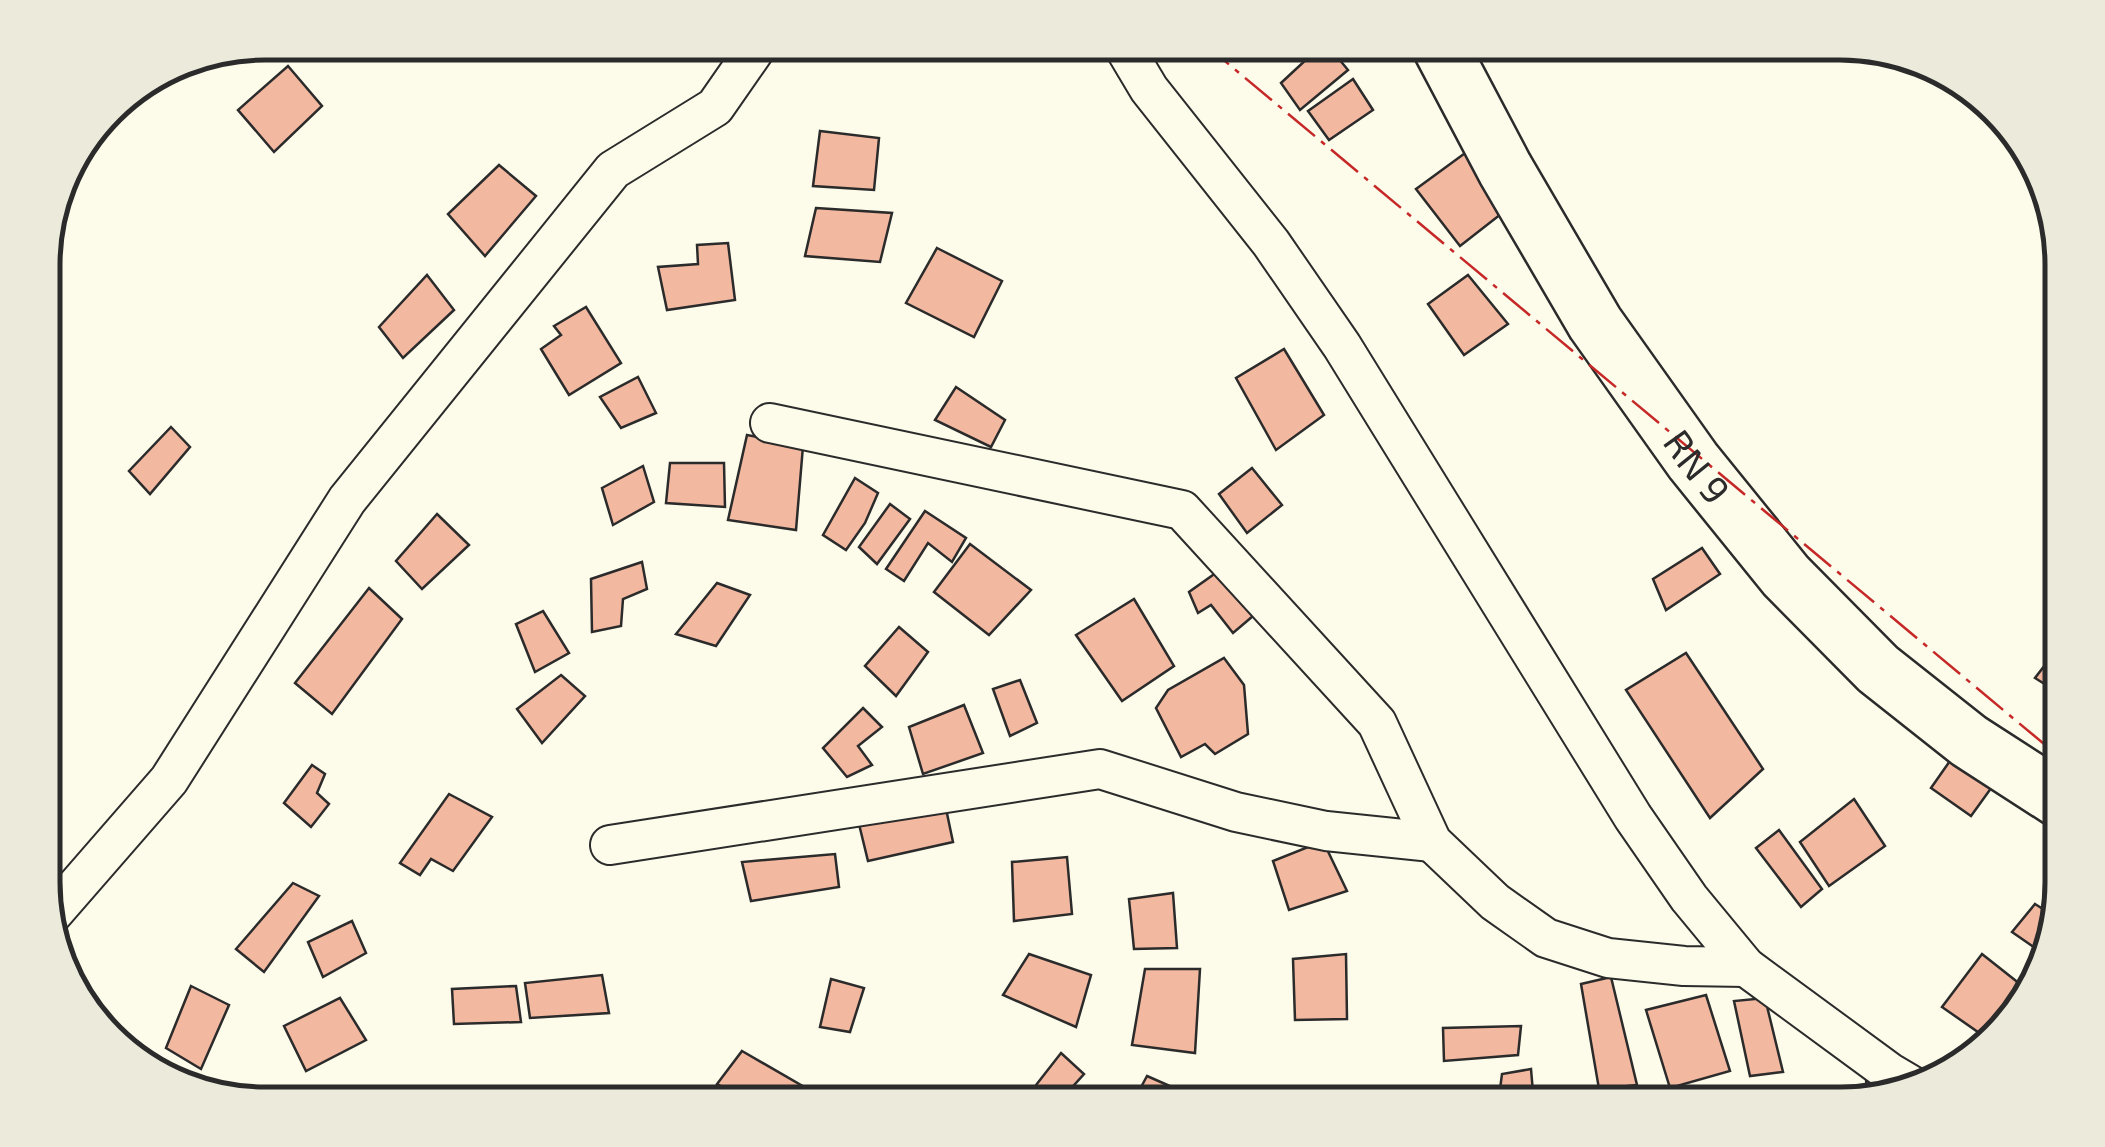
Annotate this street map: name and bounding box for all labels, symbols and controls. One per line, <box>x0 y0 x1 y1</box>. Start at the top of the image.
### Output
street label: RN 9 <box>1655 420 1740 512</box>

